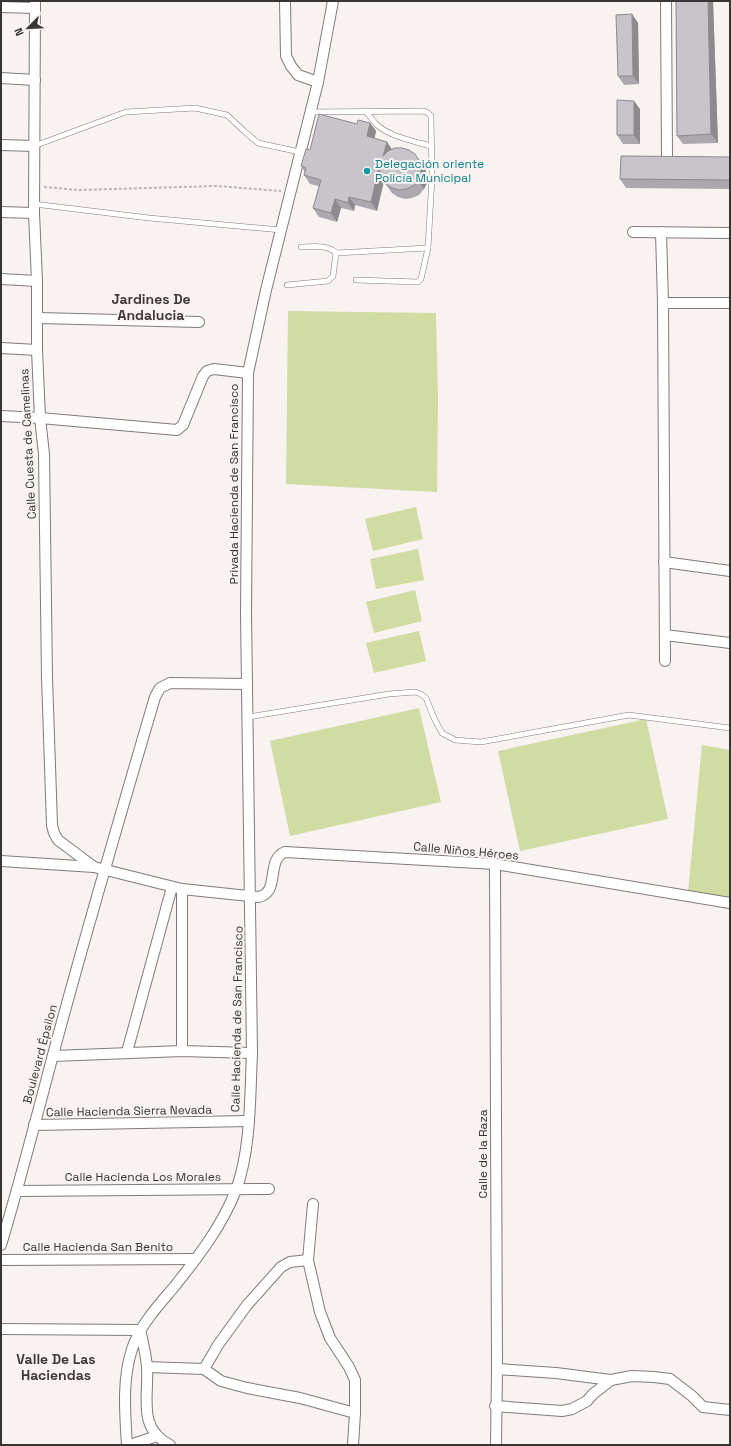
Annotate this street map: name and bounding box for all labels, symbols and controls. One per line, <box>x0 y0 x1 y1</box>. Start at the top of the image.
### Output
north arrow <box>8 8 48 48</box>
text: N <box>11 26 27 38</box>
place label: Delegación oriente Policía Municipal <box>375 156 484 186</box>
marker: Delegación oriente Policía Municipal <box>362 166 372 176</box>
district label: Jardines De Andalucia <box>111 290 191 324</box>
street label: Calle Cuesta de Camelinas <box>16 368 40 520</box>
street label: Privada Hacienda de San Francisco <box>226 384 242 585</box>
street label: Calle Niños Héroes <box>413 838 519 864</box>
street label: Calle Hacienda de San Francisco <box>227 926 247 1112</box>
street label: Boulevard Épsilon <box>19 1003 61 1105</box>
street label: Calle Hacienda Sierra Nevada <box>46 1102 212 1120</box>
street label: Calle de la Raza <box>475 1109 491 1199</box>
street label: Calle Hacienda Los Morales <box>65 1169 221 1185</box>
street label: Calle Hacienda San Benito <box>23 1239 173 1255</box>
district label: Valle De Las Haciendas <box>16 1350 96 1384</box>

